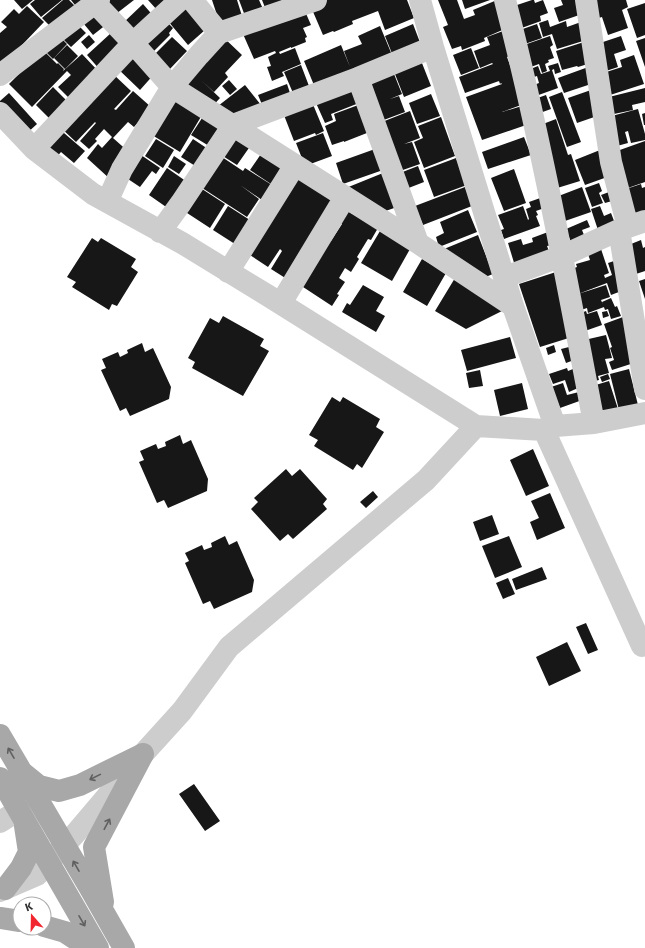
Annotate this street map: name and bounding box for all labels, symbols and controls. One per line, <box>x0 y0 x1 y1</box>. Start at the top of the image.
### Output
one-way arrow <box>6 747 14 759</box>
one-way arrow <box>90 774 102 781</box>
one-way arrow <box>103 818 111 830</box>
one-way arrow <box>72 860 80 872</box>
north arrow <box>12 896 52 936</box>
text: K <box>23 899 35 914</box>
one-way arrow <box>79 915 87 927</box>

